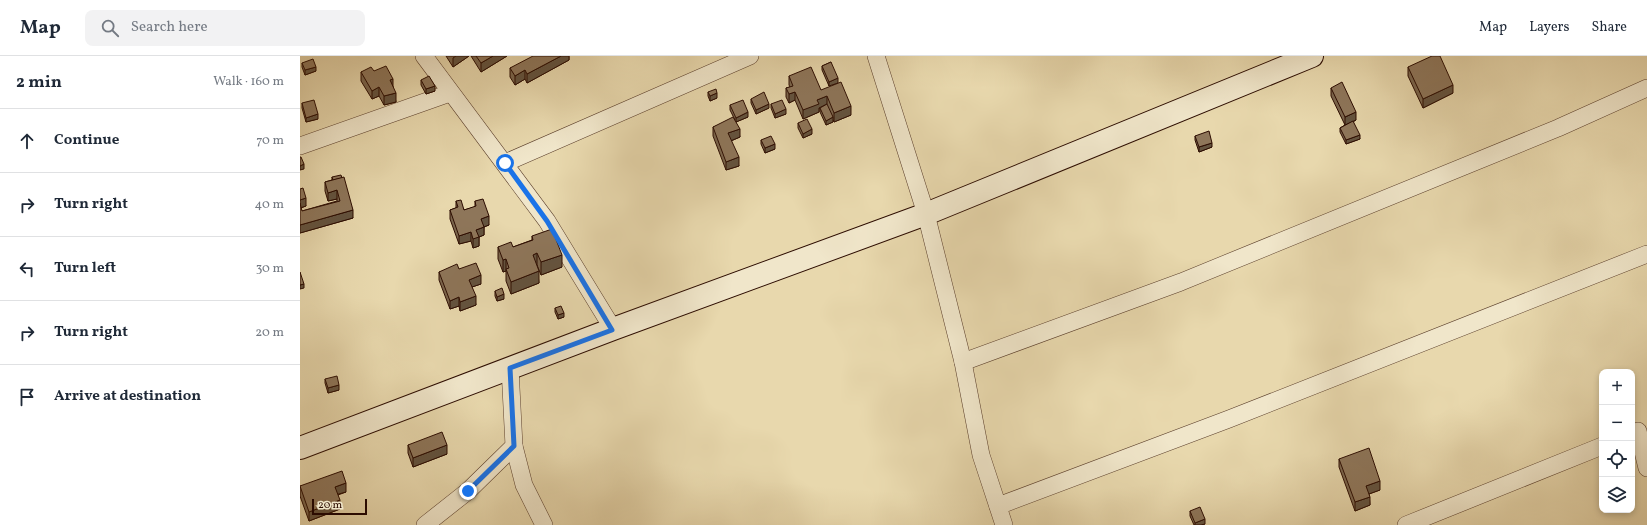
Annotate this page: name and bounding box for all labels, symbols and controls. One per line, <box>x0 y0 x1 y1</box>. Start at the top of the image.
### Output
search box <box>85 10 365 46</box>
text: Map <box>20 15 61 41</box>
icon: search <box>99 17 121 39</box>
text: Search here <box>131 17 208 38</box>
text: Map <box>1479 18 1507 37</box>
text: Layers <box>1529 18 1569 37</box>
text: Share <box>1591 18 1627 37</box>
text: 2 min <box>16 71 62 94</box>
text: Walk · 160 m <box>213 73 284 91</box>
icon: ahead <box>16 130 38 152</box>
text: Continue <box>54 130 119 151</box>
text: 70 m <box>256 132 284 150</box>
route start <box>496 154 514 172</box>
icon: right <box>16 194 38 216</box>
text: Turn right <box>54 194 128 215</box>
text: 40 m <box>255 196 284 214</box>
icon: left <box>16 258 38 280</box>
text: Turn left <box>54 258 116 279</box>
text: 30 m <box>256 260 284 278</box>
icon: right <box>16 322 38 344</box>
text: Turn right <box>54 322 128 343</box>
text: 20 m <box>255 324 284 342</box>
map controls <box>1599 369 1635 513</box>
button: + <box>1599 369 1635 405</box>
icon: arrive <box>16 386 38 408</box>
text: Arrive at destination <box>54 386 201 407</box>
button: − <box>1599 405 1635 441</box>
button: locate <box>1599 441 1635 477</box>
button: layers <box>1599 477 1635 513</box>
route end <box>459 482 477 500</box>
scale bar <box>312 497 367 516</box>
text: 20 m <box>318 498 342 513</box>

